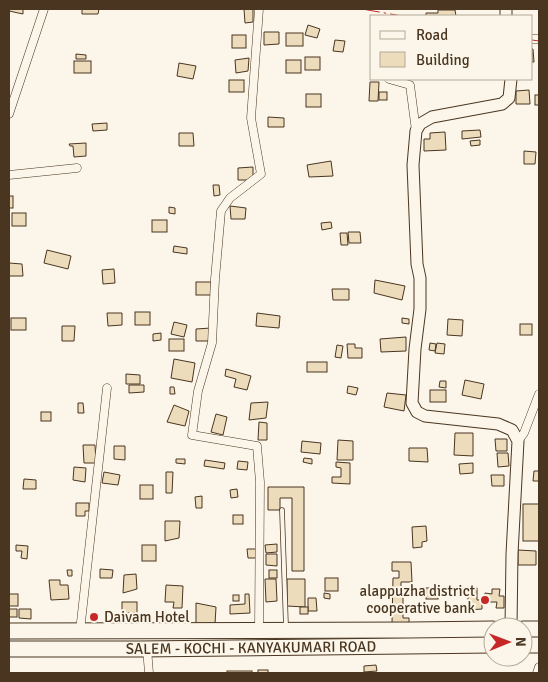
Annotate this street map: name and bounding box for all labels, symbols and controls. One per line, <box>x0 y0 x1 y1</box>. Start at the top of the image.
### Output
legend <box>370 15 533 80</box>
text: Road <box>416 26 448 44</box>
text: Building <box>416 51 470 69</box>
place label: alappuzha district cooperative bank <box>360 582 475 617</box>
marker: alappuzha district cooperative bank <box>479 594 491 606</box>
place label: Daivam Hotel <box>104 608 190 626</box>
marker: Daivam Hotel <box>88 611 100 623</box>
north arrow <box>483 617 533 667</box>
street label: SALEM - KOCHI - KANYAKUMARI ROAD <box>126 637 376 658</box>
text: N <box>512 637 529 647</box>

